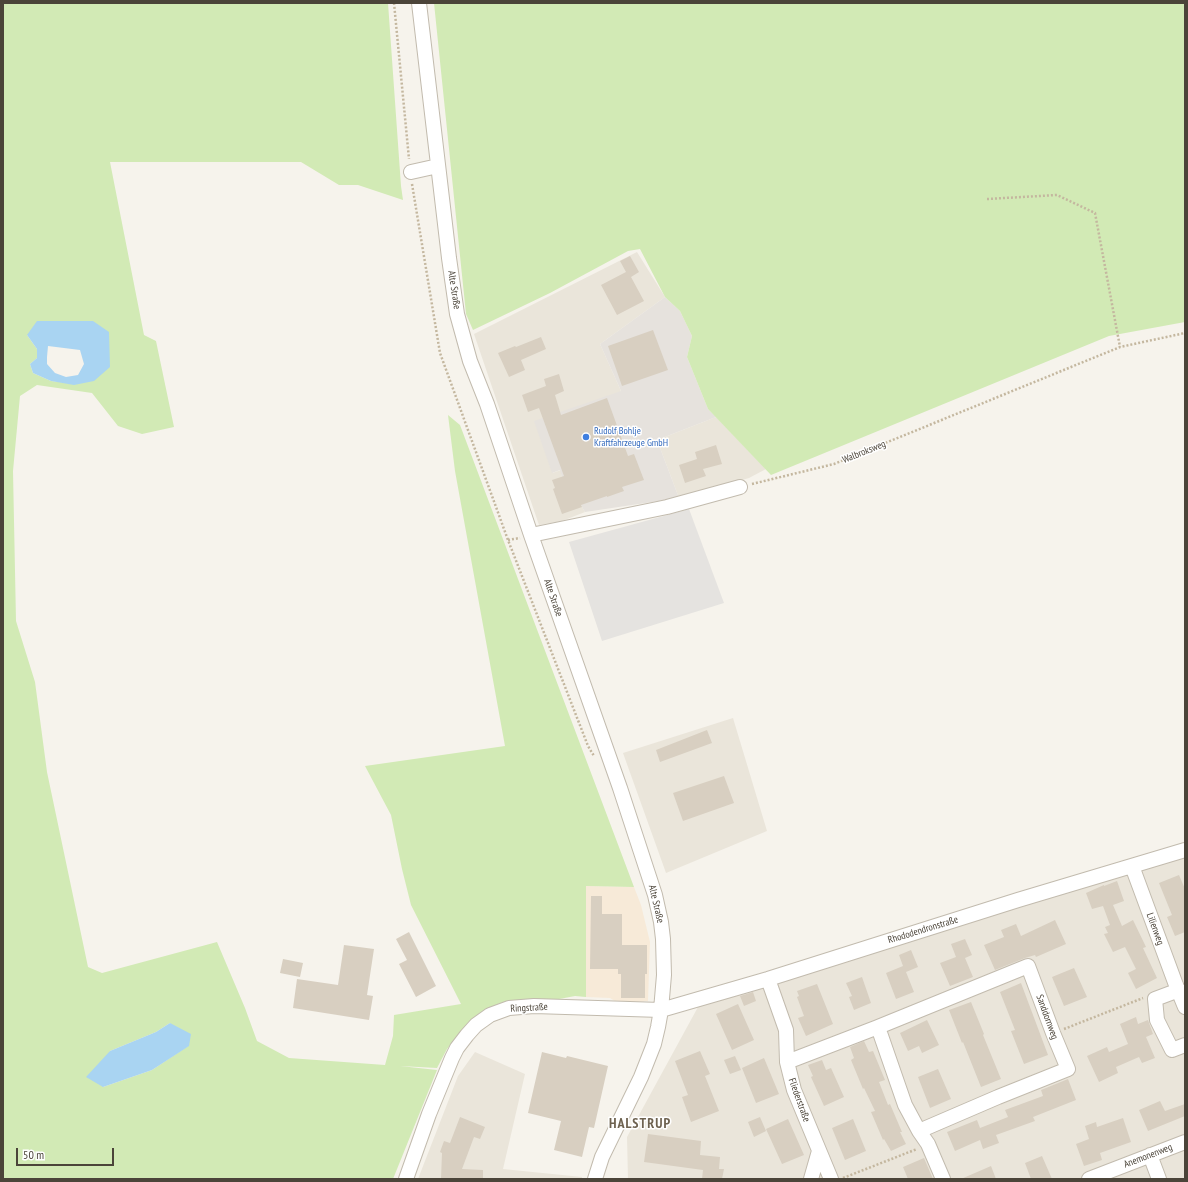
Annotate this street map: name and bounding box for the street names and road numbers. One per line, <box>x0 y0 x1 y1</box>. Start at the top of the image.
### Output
street label: Alte Straße <box>445 270 463 310</box>
street label: Walbroksweg <box>841 438 887 466</box>
street label: Alte Straße <box>541 578 565 618</box>
street label: Alte Straße <box>646 884 666 924</box>
street label: Lilienweg <box>1144 911 1166 947</box>
street label: Rhododendronstraße <box>886 914 960 946</box>
street label: Sanddornweg <box>1033 993 1061 1041</box>
street label: Ringstraße <box>510 1001 548 1015</box>
street label: Fliederstraße <box>786 1076 812 1124</box>
street label: Anemonenweg <box>1122 1141 1174 1171</box>

